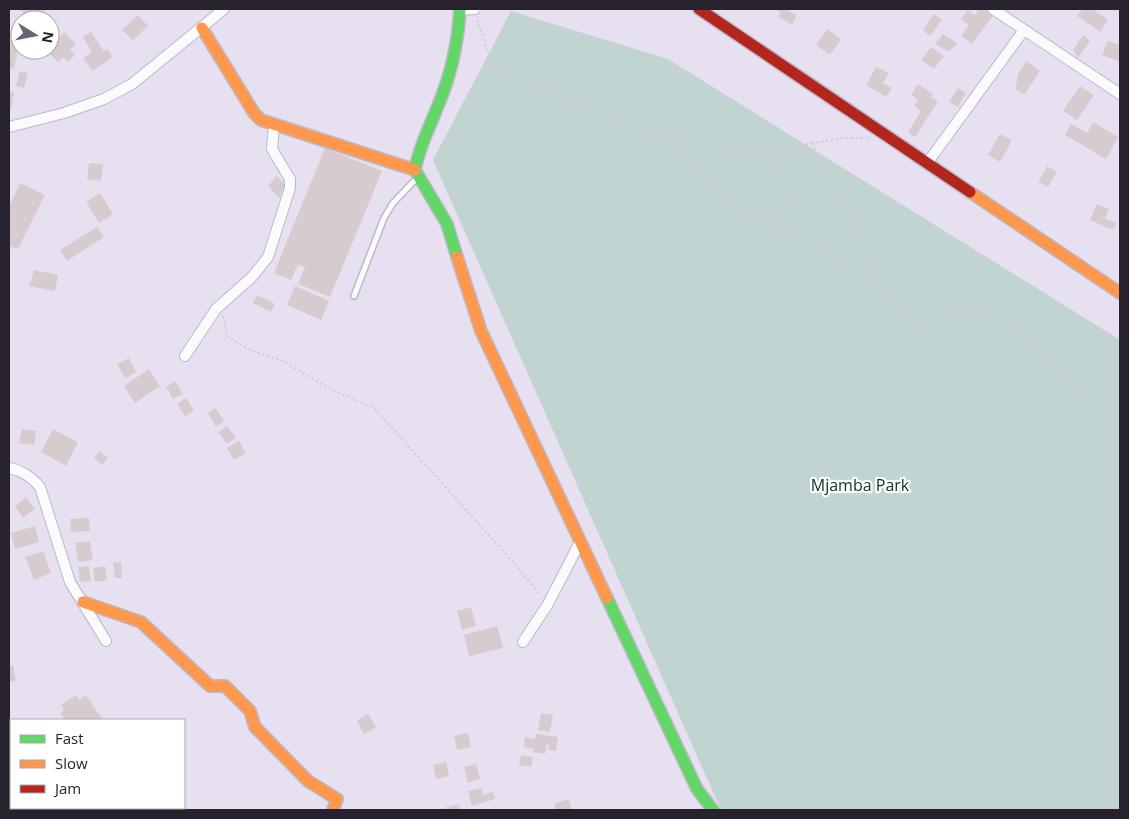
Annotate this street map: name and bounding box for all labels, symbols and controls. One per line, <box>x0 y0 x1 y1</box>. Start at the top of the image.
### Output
north arrow <box>10 10 60 60</box>
text: N <box>38 30 59 45</box>
park label: Mjamba Park <box>811 474 910 496</box>
legend <box>10 719 185 809</box>
text: Fast <box>55 728 84 748</box>
text: Slow <box>55 753 88 773</box>
text: Jam <box>53 778 81 798</box>

